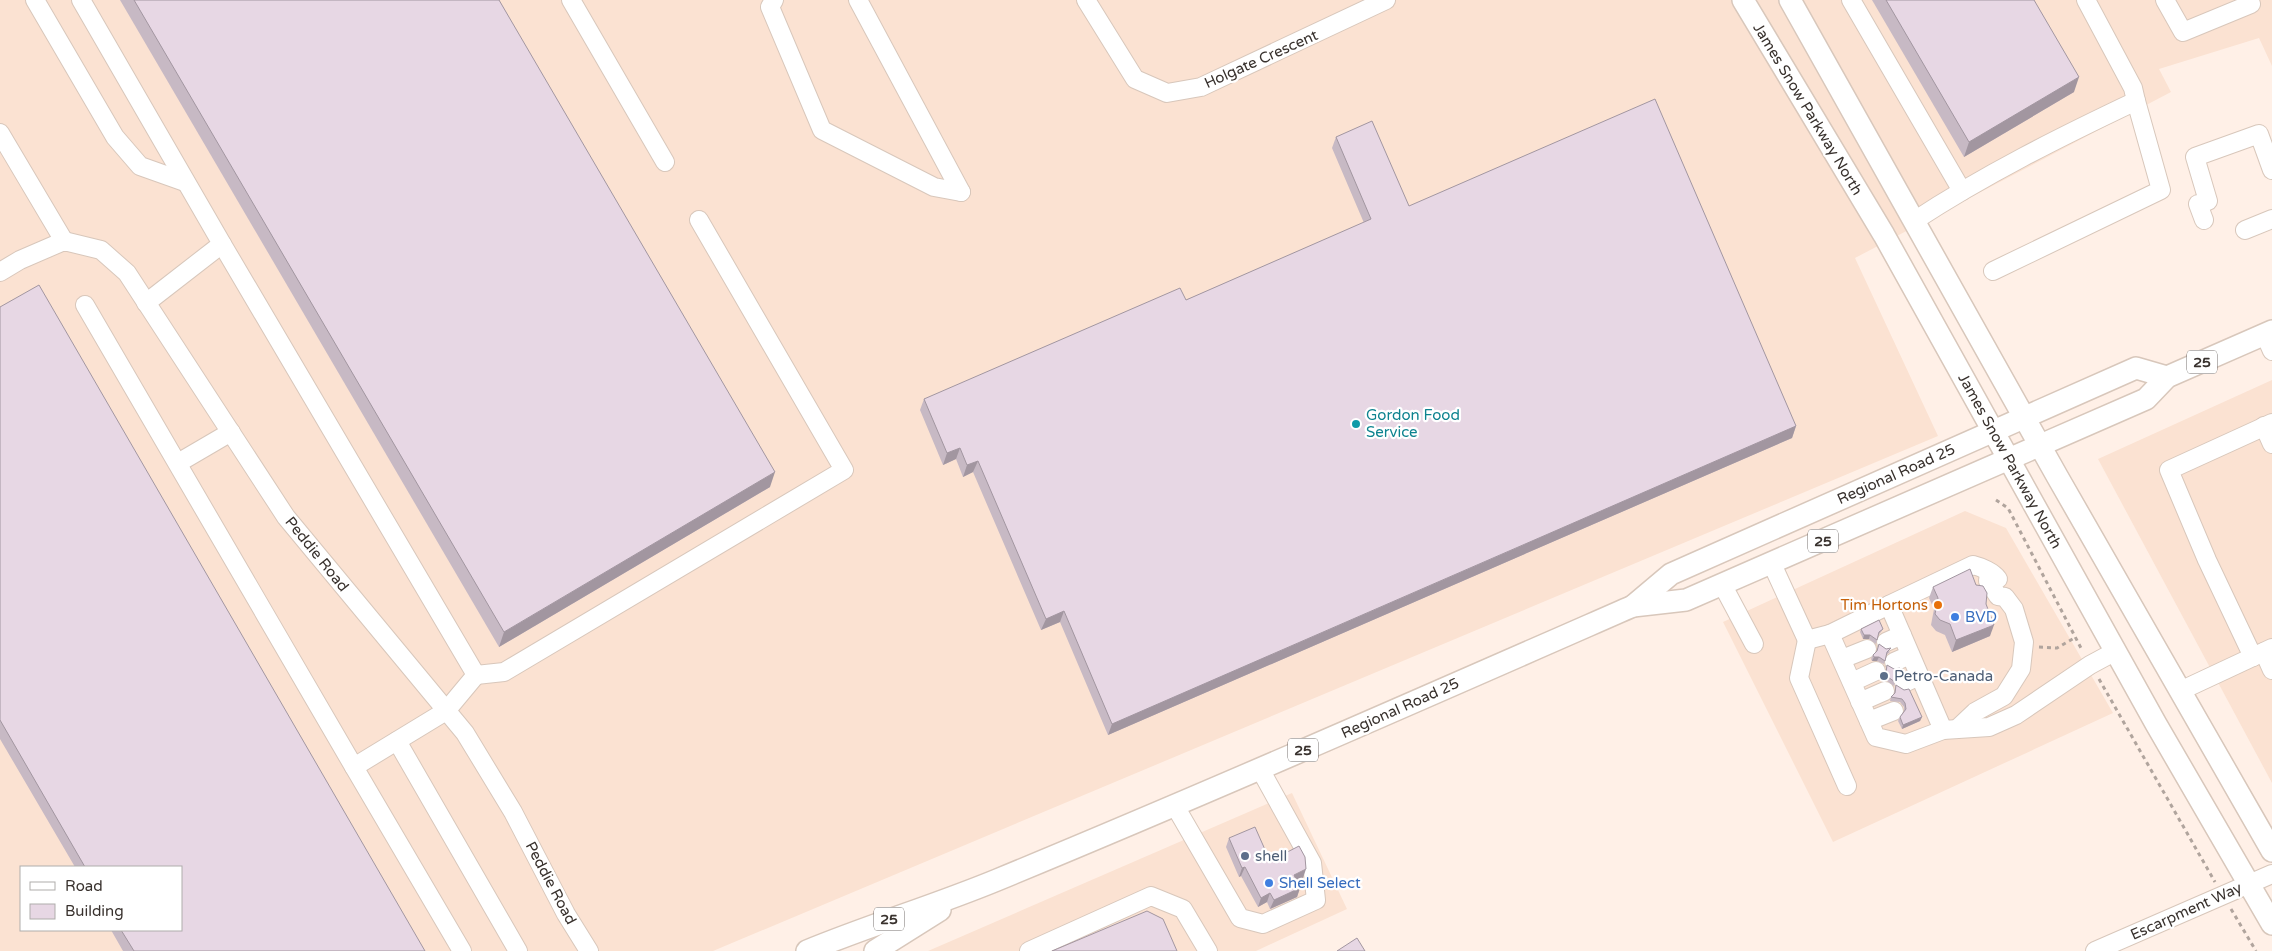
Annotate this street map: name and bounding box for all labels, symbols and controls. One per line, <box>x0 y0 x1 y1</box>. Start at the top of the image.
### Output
street label: James Snow Parkway North <box>1749 20 1867 198</box>
street label: Holgate Crescent <box>1201 26 1321 92</box>
road number: 25 <box>2187 351 2217 374</box>
street label: James Snow Parkway North <box>1954 370 2066 552</box>
place label: Gordon Food Service <box>1366 406 1460 441</box>
marker: Gordon Food Service <box>1350 418 1362 430</box>
street label: Regional Road 25 <box>1834 440 1958 508</box>
street label: Peddie Road <box>281 513 353 595</box>
road number: 25 <box>1808 530 1838 552</box>
place label: Tim Hortons <box>1841 596 1928 614</box>
marker: Tim Hortons <box>1932 599 1944 611</box>
place label: BVD <box>1965 608 1997 626</box>
marker: BVD <box>1949 611 1961 623</box>
place label: Petro-Canada <box>1894 667 1993 685</box>
marker: Petro-Canada <box>1878 670 1890 682</box>
street label: Regional Road 25 <box>1338 674 1462 742</box>
road number: 25 <box>1288 738 1318 762</box>
street label: Peddie Road <box>522 839 580 927</box>
place label: shell <box>1255 847 1287 865</box>
marker: shell <box>1239 850 1251 862</box>
legend <box>20 866 182 931</box>
place label: Shell Select <box>1279 874 1361 892</box>
text: Road <box>65 877 103 895</box>
marker: Shell Select <box>1263 877 1275 889</box>
street label: Escarpment Way <box>2127 878 2245 944</box>
text: Building <box>65 902 124 920</box>
road number: 25 <box>874 908 904 931</box>

